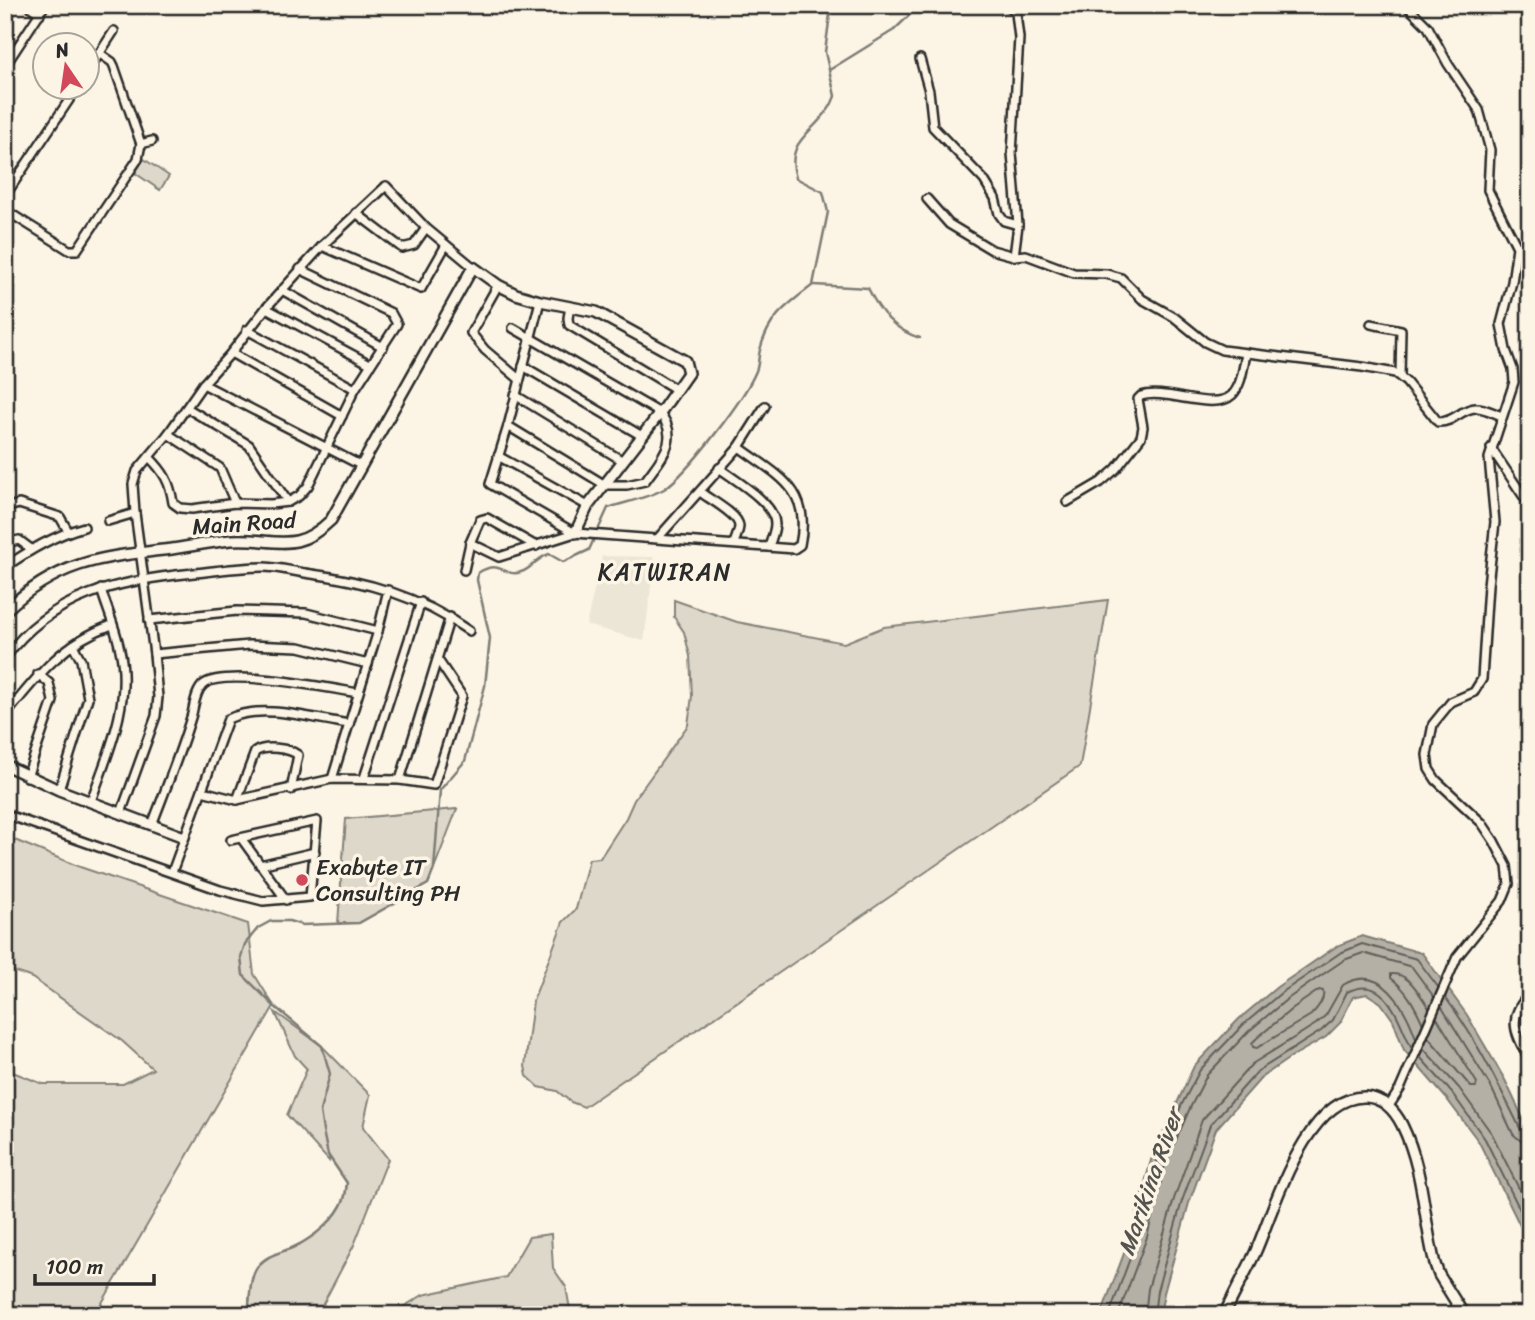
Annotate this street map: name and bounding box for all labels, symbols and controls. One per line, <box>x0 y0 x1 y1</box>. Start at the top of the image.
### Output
north arrow <box>32 32 102 102</box>
text: N <box>51 32 73 68</box>
street label: Main Road <box>191 499 299 548</box>
district label: KATWIRAN <box>598 551 732 593</box>
place label: Exabyte IT Consulting PH <box>316 847 461 914</box>
marker: Exabyte IT Consulting PH <box>294 872 310 888</box>
water label: Marikina River <box>1105 1099 1196 1261</box>
scale bar <box>35 1243 154 1287</box>
text: 100 m <box>46 1248 103 1286</box>

